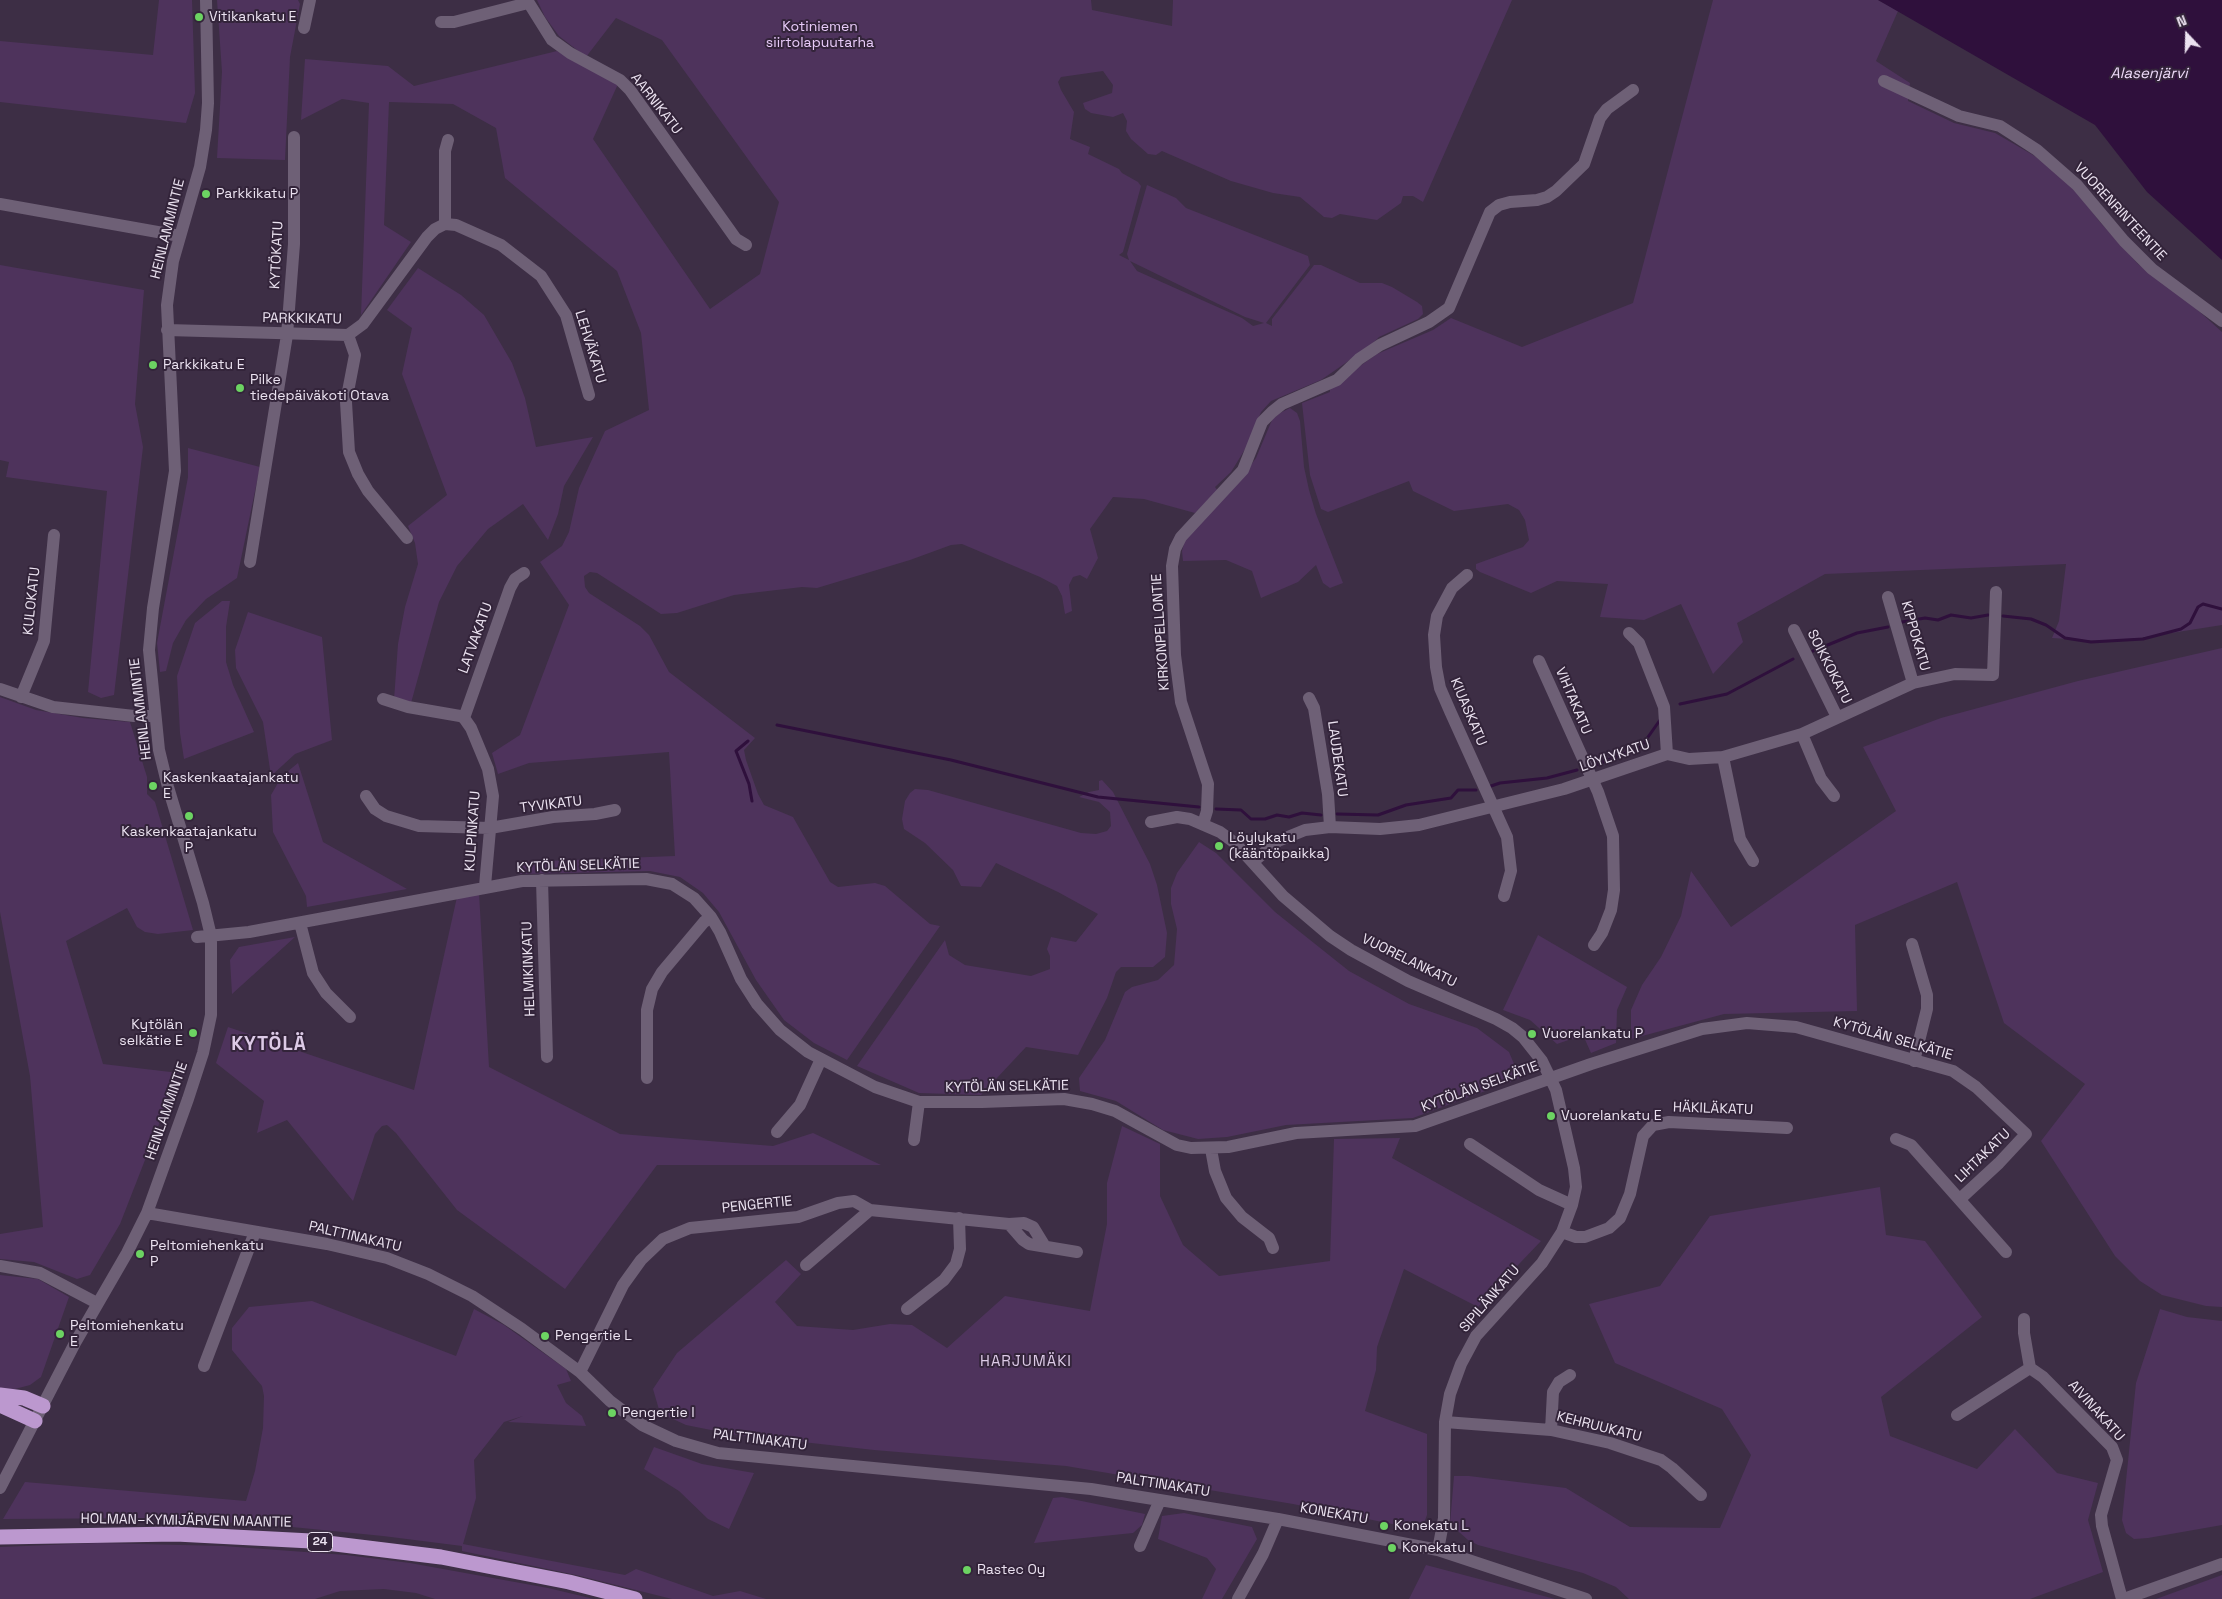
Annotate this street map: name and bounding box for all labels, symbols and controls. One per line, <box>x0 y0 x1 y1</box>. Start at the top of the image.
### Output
place label: Vitikankatu E <box>209 9 296 25</box>
north arrow <box>2162 10 2212 60</box>
marker: Vitikankatu E <box>193 11 205 23</box>
text: N <box>2174 11 2189 31</box>
park label: Kotiniemen siirtolapuutarha <box>766 19 874 52</box>
water label: Alasenjärvi <box>2110 65 2188 83</box>
street label: AARNIKATU <box>627 70 685 138</box>
street label: VUORENRINTEENTIE <box>2070 160 2170 264</box>
street label: HEINLAMMINTIE <box>147 177 189 281</box>
place label: Parkkikatu P <box>216 186 298 202</box>
marker: Parkkikatu P <box>200 188 212 200</box>
street label: KYTÖKATU <box>267 221 287 289</box>
street label: LEHVÄKATU <box>571 309 609 385</box>
street label: PARKKIKATU <box>262 310 342 328</box>
place label: Parkkikatu E <box>163 357 245 373</box>
marker: Parkkikatu E <box>147 359 159 371</box>
place label: Pilke tiedepäiväkoti Otava <box>250 372 389 404</box>
marker: Pilke tiedepäiväkoti Otava <box>234 382 246 394</box>
street label: KULOKATU <box>20 566 44 636</box>
street label: KIRKONPELLONTIE <box>1149 573 1173 691</box>
street label: KIPPOKATU <box>1897 599 1933 673</box>
street label: LATVAKATU <box>455 600 497 676</box>
street label: SOIKKOKATU <box>1803 627 1855 707</box>
street label: HEINLAMMINTIE <box>126 657 156 761</box>
street label: VIHTAKATU <box>1551 665 1595 737</box>
street label: KIUASKATU <box>1446 675 1490 749</box>
street label: LAUDEKATU <box>1323 720 1351 798</box>
street label: LÖYLYKATU <box>1578 736 1652 776</box>
place label: Kaskenkaatajankatu E <box>163 770 298 802</box>
marker: Kaskenkaatajankatu E <box>147 780 159 792</box>
street label: KULPINKATU <box>462 790 484 872</box>
street label: TYVIKATU <box>519 793 583 817</box>
marker: Kaskenkaatajankatu P <box>183 810 195 822</box>
place label: Kaskenkaatajankatu P <box>121 824 257 856</box>
place label: Löylykatu (kääntöpaikka) <box>1229 830 1330 862</box>
marker: Löylykatu (kääntöpaikka) <box>1213 840 1225 852</box>
street label: KYTÖLÄN SELKÄTIE <box>516 855 640 877</box>
street label: HELMIKINKATU <box>519 921 539 1017</box>
street label: VUORELANKATU <box>1359 931 1459 991</box>
street label: KYTÖLÄN SELKÄTIE <box>1831 1014 1955 1064</box>
place label: Kytölän selkätie E <box>119 1017 183 1050</box>
place label: Vuorelankatu P <box>1542 1026 1643 1042</box>
marker: Kytölän selkätie E <box>187 1027 199 1039</box>
marker: Vuorelankatu P <box>1526 1028 1538 1040</box>
district label: KYTÖLÄ <box>230 1034 308 1056</box>
street label: KYTÖLÄN SELKÄTIE <box>1419 1058 1541 1116</box>
street label: HEINLAMMINTIE <box>142 1060 192 1162</box>
street label: KYTÖLÄN SELKÄTIE <box>945 1078 1069 1096</box>
street label: HÄKILÄKATU <box>1673 1099 1753 1119</box>
place label: Vuorelankatu E <box>1561 1108 1662 1124</box>
marker: Vuorelankatu E <box>1545 1110 1557 1122</box>
street label: LIHTAKATU <box>1952 1126 2014 1186</box>
street label: PENGERTIE <box>721 1193 793 1217</box>
street label: PALTTINAKATU <box>307 1218 403 1256</box>
place label: Peltomiehenkatu P <box>150 1238 264 1270</box>
marker: Peltomiehenkatu P <box>134 1248 146 1260</box>
street label: SIPILÄNKATU <box>1456 1262 1524 1336</box>
place label: Peltomiehenkatu E <box>70 1318 184 1350</box>
marker: Peltomiehenkatu E <box>54 1328 66 1340</box>
place label: Pengertie L <box>555 1328 632 1344</box>
marker: Pengertie L <box>539 1330 551 1342</box>
district label: HARJUMÄKI <box>979 1353 1073 1371</box>
street label: AIVINAKATU <box>2064 1377 2128 1445</box>
place label: Pengertie I <box>622 1405 695 1421</box>
marker: Pengertie I <box>606 1407 618 1419</box>
street label: KEHRUUKATU <box>1555 1408 1643 1446</box>
street label: PALTTINAKATU <box>712 1426 808 1454</box>
street label: PALTTINAKATU <box>1115 1469 1211 1501</box>
street label: KONEKATU <box>1299 1500 1369 1528</box>
street label: HOLMAN–KYMIJÄRVEN MAANTIE <box>80 1511 292 1531</box>
place label: Konekatu L <box>1394 1518 1469 1534</box>
marker: Konekatu L <box>1378 1520 1390 1532</box>
road number: 24 <box>308 1532 332 1551</box>
place label: Konekatu I <box>1402 1540 1473 1556</box>
marker: Konekatu I <box>1386 1542 1398 1554</box>
place label: Rastec Oy <box>977 1562 1045 1578</box>
marker: Rastec Oy <box>961 1564 973 1576</box>

